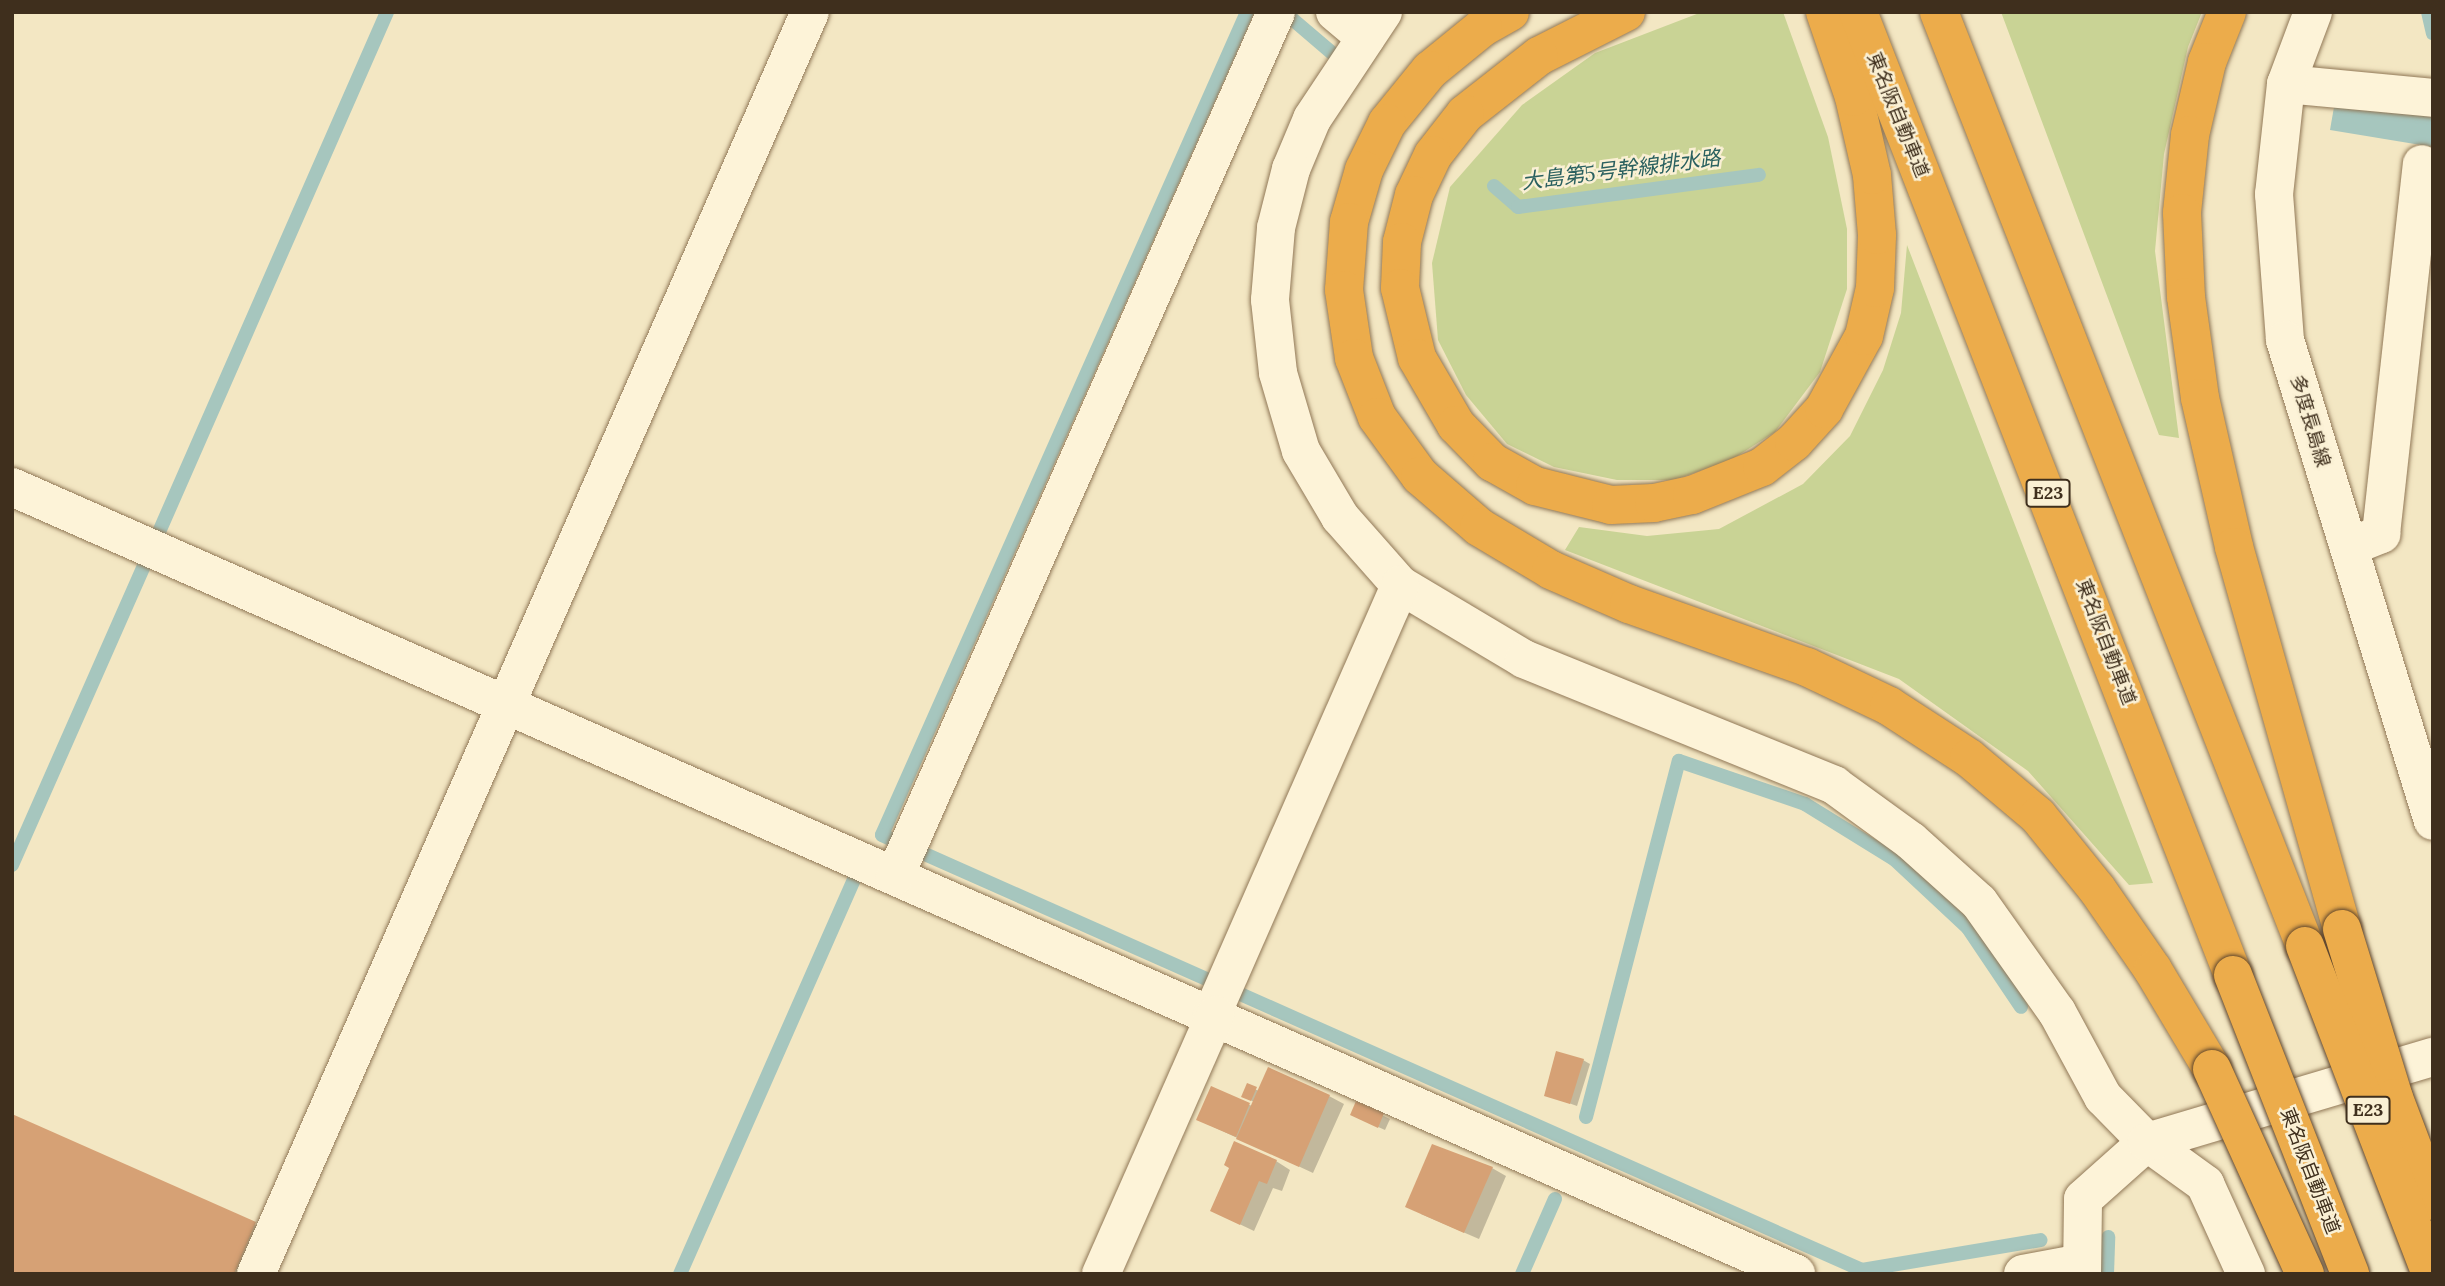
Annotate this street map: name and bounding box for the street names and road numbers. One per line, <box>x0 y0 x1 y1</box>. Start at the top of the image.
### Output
street label: 東名阪自動車道 <box>1863 49 1933 181</box>
street label: 多度長島線 <box>2285 372 2335 470</box>
road number: E23 <box>2025 478 2071 508</box>
street label: 東名阪自動車道 <box>2072 576 2140 708</box>
road number: E23 <box>2345 1096 2391 1125</box>
street label: 東名阪自動車道 <box>2276 1105 2344 1237</box>

